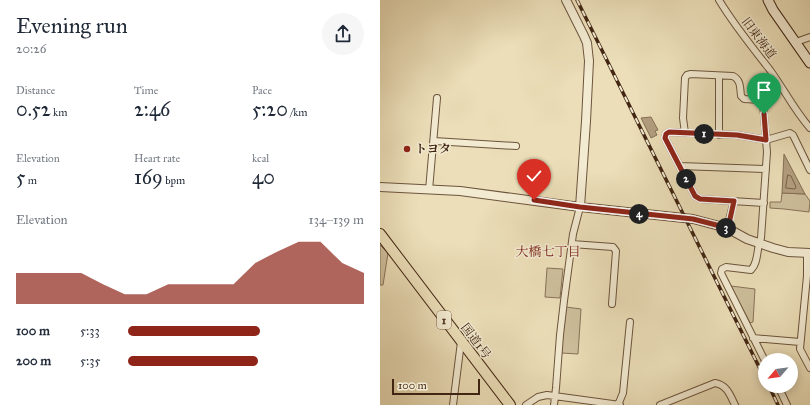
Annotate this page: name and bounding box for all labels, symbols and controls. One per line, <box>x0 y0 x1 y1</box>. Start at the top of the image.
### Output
text: Evening run <box>16 12 128 39</box>
button: share <box>322 13 364 55</box>
street label: 旧東海道 <box>739 15 779 61</box>
text: 20:26 <box>16 41 46 57</box>
pin <box>747 73 781 114</box>
icon: arrive <box>753 79 775 101</box>
text: Distance <box>16 84 55 97</box>
text: Time <box>134 84 158 97</box>
text: Pace <box>252 84 272 97</box>
text: 0.52 <box>16 97 51 121</box>
text: 2:46 <box>134 97 170 121</box>
text: 5:20 <box>252 97 288 121</box>
text: km <box>51 106 67 119</box>
text: /km <box>288 106 308 119</box>
pin: 1 <box>694 124 714 144</box>
text: 1 <box>702 127 706 140</box>
place label: トヨタ <box>415 142 451 156</box>
marker: トヨタ <box>402 144 412 154</box>
text: Elevation <box>16 152 60 165</box>
text: Heart rate <box>134 152 180 165</box>
text: kcal <box>252 152 269 165</box>
pin <box>517 159 551 200</box>
text: 5 <box>16 165 25 189</box>
text: 169 <box>134 165 163 189</box>
text: 40 <box>252 165 275 189</box>
icon: check <box>523 165 545 187</box>
pin: 2 <box>676 169 696 189</box>
text: 2 <box>683 172 689 185</box>
text: m <box>25 174 37 187</box>
text: bpm <box>163 174 185 187</box>
pin: 4 <box>629 204 649 224</box>
text: 4 <box>636 207 642 220</box>
text: Elevation <box>16 212 68 228</box>
text: 134–139 m <box>309 212 364 228</box>
pin: 3 <box>716 218 736 238</box>
text: 3 <box>724 221 728 234</box>
district label: 大橋七丁目 <box>515 244 581 260</box>
road number: 1 <box>437 311 451 329</box>
street label: 国道1号 <box>458 321 494 361</box>
text: 100 m <box>16 323 50 339</box>
text: 5:33 <box>80 323 100 339</box>
text: 200 m <box>16 353 51 369</box>
text: 5:35 <box>80 353 101 369</box>
north arrow <box>758 353 798 393</box>
map controls <box>758 353 798 393</box>
scale bar <box>392 377 480 396</box>
text: 100 m <box>398 379 427 392</box>

